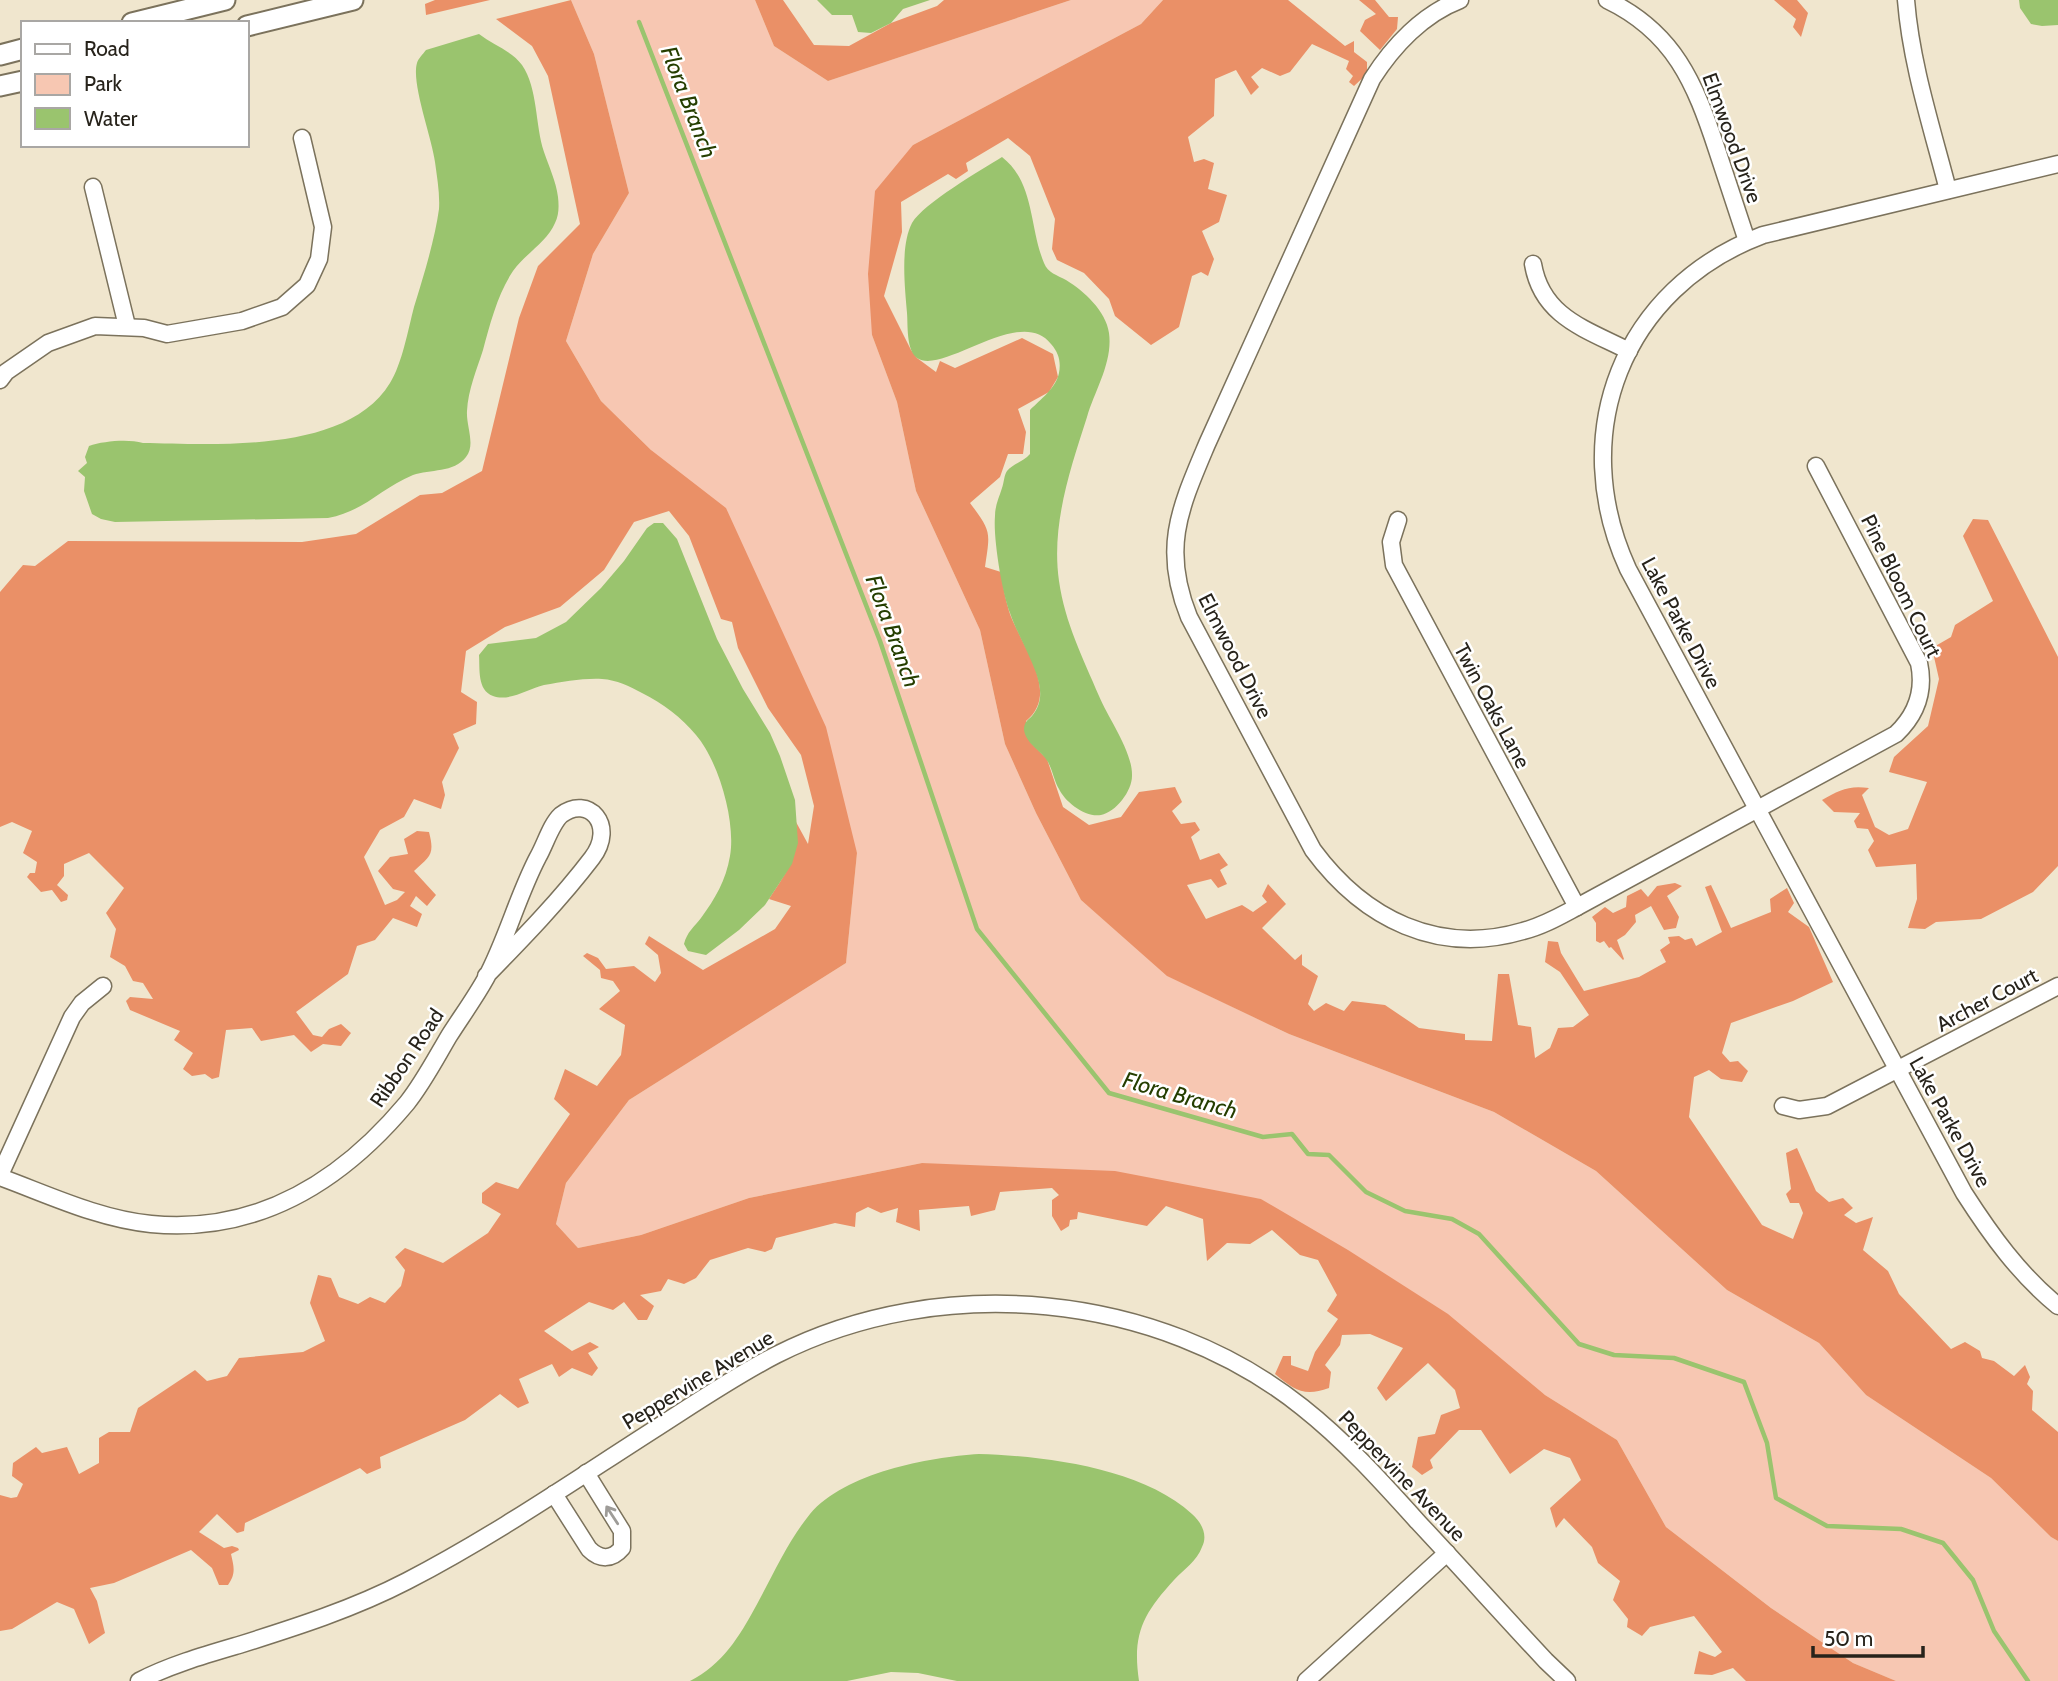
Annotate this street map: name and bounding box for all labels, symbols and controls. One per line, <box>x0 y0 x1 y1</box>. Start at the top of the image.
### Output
legend <box>21 21 248 147</box>
text: Road <box>84 36 130 61</box>
water label: Flora Branch <box>655 42 723 162</box>
street label: Elmwood Drive <box>1697 69 1768 206</box>
text: Park <box>84 71 122 96</box>
text: Water <box>84 106 138 131</box>
street label: Pine Bloom Court <box>1856 510 1947 661</box>
street label: Lake Parke Drive <box>1636 553 1727 693</box>
water label: Flora Branch <box>860 571 926 691</box>
street label: Elmwood Drive <box>1193 589 1278 722</box>
street label: Twin Oaks Lane <box>1449 639 1536 773</box>
street label: Archer Court <box>1932 962 2042 1037</box>
street label: Ribbon Road <box>364 1004 449 1112</box>
street label: Lake Parke Drive <box>1904 1052 1997 1191</box>
water label: Flora Branch <box>1120 1065 1240 1125</box>
street label: Peppervine Avenue <box>618 1324 778 1435</box>
street label: Peppervine Avenue <box>1334 1405 1471 1546</box>
one-way arrow <box>605 1506 620 1525</box>
scale bar <box>1813 1614 1923 1658</box>
text: 50 m <box>1824 1626 1873 1651</box>

